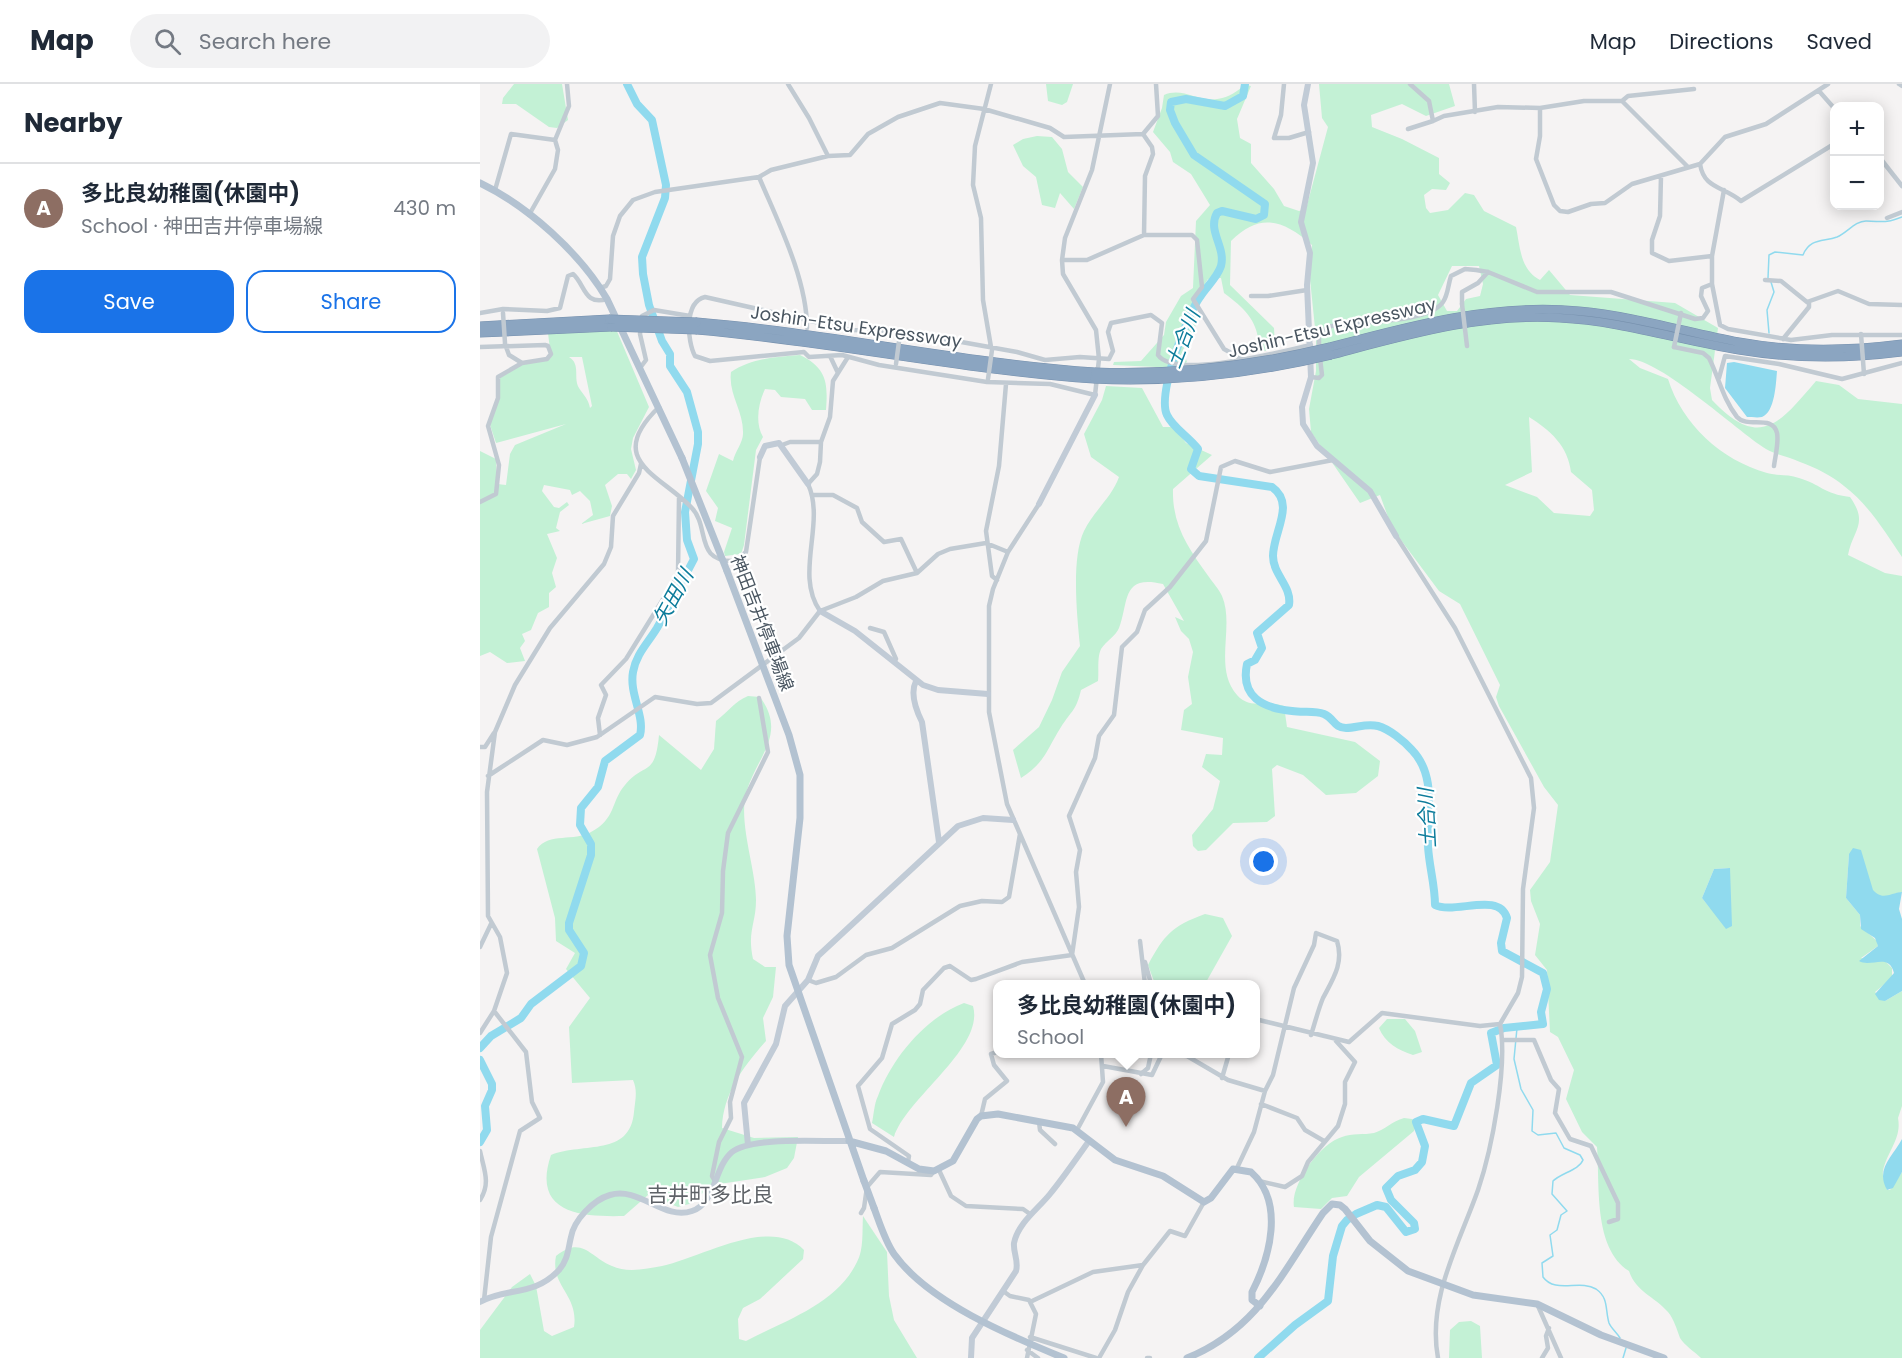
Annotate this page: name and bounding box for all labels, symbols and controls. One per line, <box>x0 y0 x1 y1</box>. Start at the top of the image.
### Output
search box <box>130 14 550 68</box>
text: Map <box>30 21 94 60</box>
icon: search <box>151 25 184 58</box>
text: Search here <box>199 26 331 57</box>
text: Map <box>1590 27 1636 56</box>
text: Directions <box>1669 27 1773 56</box>
text: Saved <box>1806 27 1872 56</box>
map controls <box>1830 102 1884 210</box>
button: + <box>1830 102 1884 156</box>
text: Nearby <box>24 105 122 141</box>
button: − <box>1830 156 1884 210</box>
text: 多比良幼稚園(休園中) <box>81 178 300 209</box>
text: A <box>36 194 51 222</box>
text: 430 m <box>393 194 456 222</box>
text: School · 神田吉井停車場線 <box>81 212 323 240</box>
button: Save <box>24 270 234 333</box>
button: Share <box>246 270 456 333</box>
street label: Joshin-Etsu Expressway <box>1225 291 1439 364</box>
street label: Joshin-Etsu Expressway <box>749 299 963 354</box>
water label: 土合川 <box>1159 304 1208 372</box>
street label: 神田吉井停車場線 <box>725 551 800 695</box>
water label: 矢田川 <box>646 562 701 630</box>
water label: 土合川 <box>1411 785 1443 849</box>
your location <box>1249 847 1278 876</box>
popup <box>993 980 1260 1058</box>
text: 多比良幼稚園(休園中) <box>1017 990 1236 1021</box>
text: School <box>1017 1023 1084 1051</box>
pin: A <box>1106 1078 1146 1127</box>
district label: 吉井町多比良 <box>647 1180 773 1209</box>

